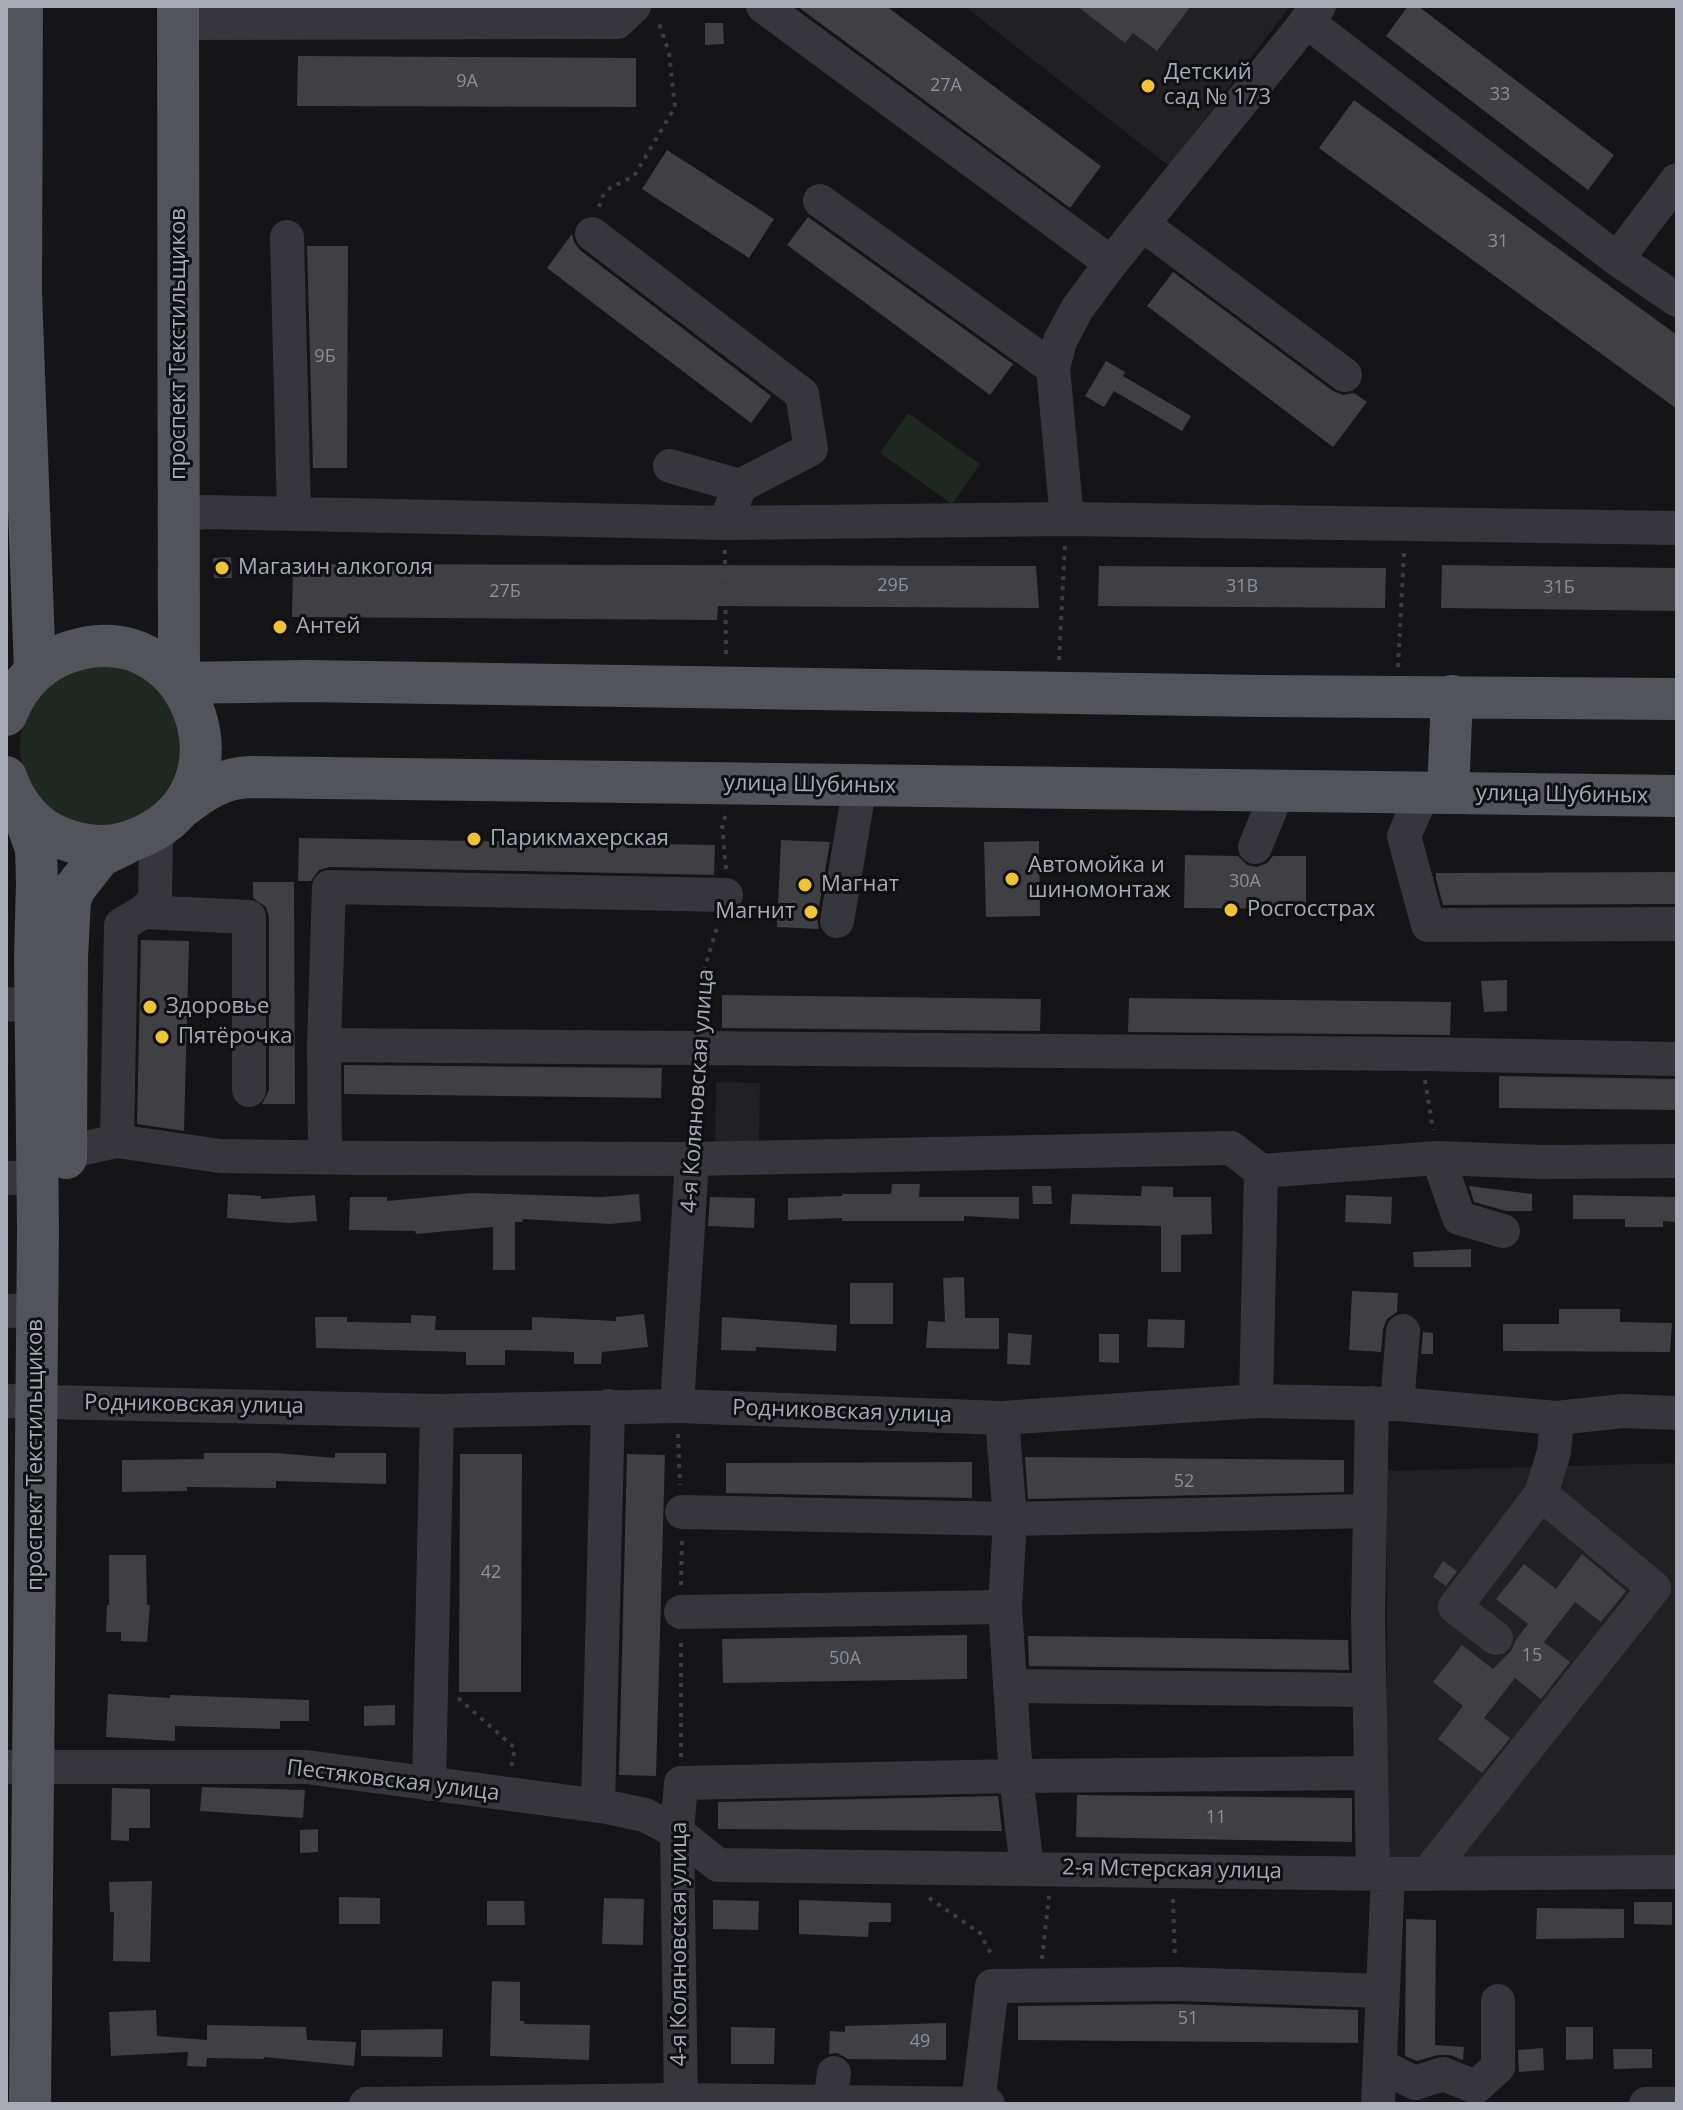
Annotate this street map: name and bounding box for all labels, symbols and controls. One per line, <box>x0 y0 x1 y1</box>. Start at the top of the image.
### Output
place label: Детский сад № 173 <box>1164 60 1271 112</box>
house number: 9А <box>456 71 478 93</box>
house number: 27А <box>930 75 962 97</box>
marker: Детский сад № 173 <box>1139 77 1157 95</box>
house number: 33 <box>1490 84 1510 106</box>
street label: проспект Текстильщиков <box>166 208 192 480</box>
house number: 31 <box>1488 231 1508 253</box>
house number: 9Б <box>314 346 336 368</box>
place label: Магазин алкоголя <box>238 555 433 581</box>
marker: Магазин алкоголя <box>213 559 231 577</box>
house number: 29Б <box>877 575 909 597</box>
house number: 31В <box>1226 576 1258 598</box>
house number: 31Б <box>1543 577 1575 599</box>
house number: 27Б <box>489 581 521 603</box>
place label: Антей <box>296 614 361 640</box>
marker: Антей <box>271 618 289 636</box>
street label: улица Шубиных <box>724 770 896 800</box>
street label: улица Шубиных <box>1476 780 1648 810</box>
place label: Парикмахерская <box>490 826 669 852</box>
marker: Парикмахерская <box>465 830 483 848</box>
place label: Автомойка и шиномонтаж <box>1028 853 1171 904</box>
marker: Автомойка и шиномонтаж <box>1003 870 1021 888</box>
house number: 30А <box>1229 871 1261 893</box>
place label: Магнат <box>821 872 899 898</box>
marker: Магнат <box>796 876 814 894</box>
place label: Росгосстрах <box>1247 897 1375 923</box>
place label: Магнит <box>715 899 795 925</box>
marker: Росгосстрах <box>1222 901 1240 919</box>
marker: Магнит <box>802 903 820 921</box>
street label: 4-я Коляновская улица <box>676 968 720 1214</box>
place label: Здоровье <box>166 994 269 1020</box>
marker: Здоровье <box>141 998 159 1016</box>
place label: Пятёрочка <box>178 1024 293 1050</box>
marker: Пятёрочка <box>153 1028 171 1046</box>
street label: проспект Текстильщиков <box>23 1319 49 1591</box>
street label: Родниковская улица <box>84 1390 304 1420</box>
street label: Родниковская улица <box>732 1395 952 1429</box>
house number: 52 <box>1174 1471 1194 1493</box>
house number: 42 <box>481 1562 501 1584</box>
house number: 15 <box>1522 1645 1542 1667</box>
house number: 50А <box>829 1648 861 1670</box>
street label: Пестяковская улица <box>285 1755 501 1807</box>
house number: 11 <box>1206 1807 1226 1829</box>
street label: 4-я Коляновская улица <box>667 1822 693 2066</box>
street label: 2-я Мстерская улица <box>1062 1855 1282 1885</box>
house number: 51 <box>1178 2008 1198 2030</box>
house number: 49 <box>910 2031 930 2053</box>

